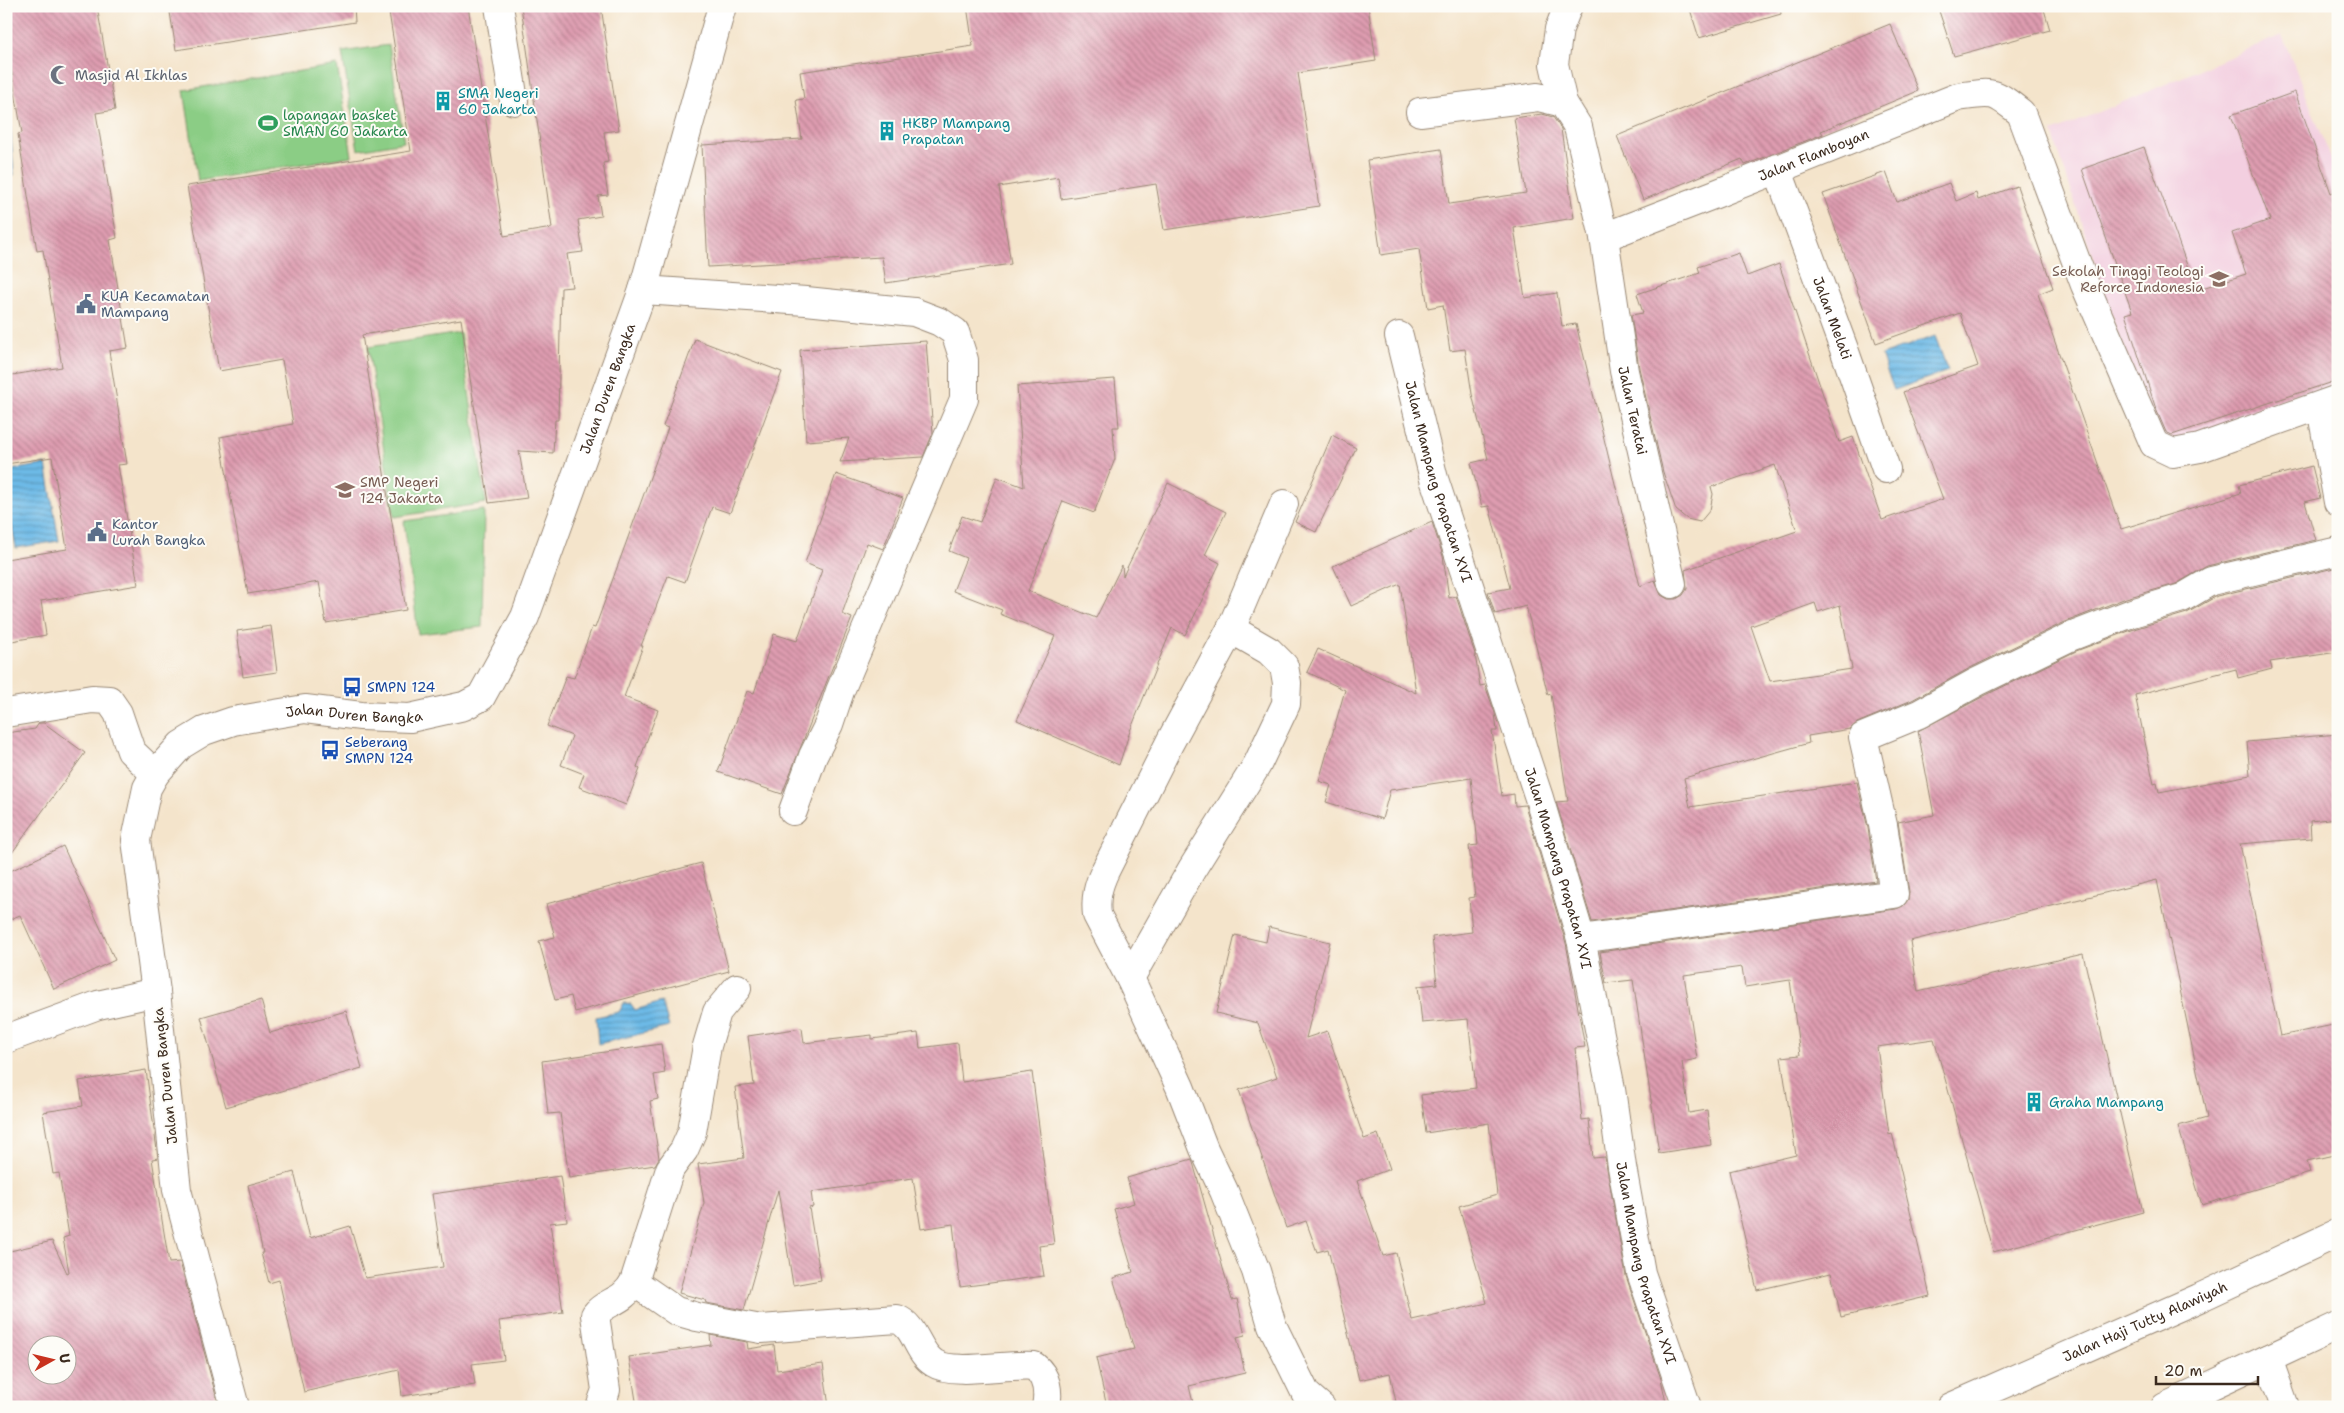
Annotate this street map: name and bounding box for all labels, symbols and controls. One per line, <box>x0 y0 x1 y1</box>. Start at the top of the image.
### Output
mosque icon: Masjid Al Ikhlas <box>49 64 71 86</box>
place label: Masjid Al Ikhlas <box>75 66 188 84</box>
place label: SMA Negeri 60 Jakarta <box>458 84 539 118</box>
building icon: SMA Negeri 60 Jakarta <box>432 90 454 112</box>
place label: lapangan basket SMAN 60 Jakarta <box>283 106 408 140</box>
sports icon: lapangan basket SMAN 60 Jakarta <box>257 112 279 134</box>
place label: HKBP Mampang Prapatan <box>902 114 1010 148</box>
building icon: HKBP Mampang Prapatan <box>876 120 898 142</box>
street label: Jalan Flamboyan <box>1755 124 1872 185</box>
place label: Sekolah Tinggi Teologi Reforce Indonesia <box>2052 262 2204 296</box>
school or university icon: Sekolah Tinggi Teologi Reforce Indonesia <box>2208 268 2230 290</box>
street label: Jalan Melati <box>1809 274 1856 362</box>
place label: KUA Kecamatan Mampang <box>101 287 210 321</box>
public building icon: KUA Kecamatan Mampang <box>75 293 97 315</box>
street label: Jalan Duren Bangka <box>576 321 639 456</box>
street label: Jalan Teratai <box>1614 365 1652 457</box>
street label: Jalan Mampang Prapatan XVI <box>1401 379 1476 585</box>
place label: SMP Negeri 124 Jakarta <box>360 473 443 507</box>
school or university icon: SMP Negeri 124 Jakarta <box>334 479 356 501</box>
place label: Kantor Lurah Bangka <box>112 515 205 549</box>
public building icon: Kantor Lurah Bangka <box>86 521 108 543</box>
bus stop icon: SMPN 124 <box>341 676 363 698</box>
place label: SMPN 124 <box>367 678 436 696</box>
street label: Jalan Duren Bangka <box>284 700 424 727</box>
place label: Seberang SMPN 124 <box>345 733 414 767</box>
bus stop icon: Seberang SMPN 124 <box>319 739 341 761</box>
street label: Jalan Mampang Prapatan XVI <box>1521 765 1596 971</box>
street label: Jalan Duren Bangka <box>149 1006 181 1145</box>
building icon: Graha Mampang <box>2023 1091 2045 1113</box>
place label: Graha Mampang <box>2049 1093 2164 1111</box>
street label: Jalan Mampang Prapatan XVI <box>1612 1161 1681 1367</box>
street label: Jalan Haji Tutty Alawiyah <box>2060 1277 2230 1366</box>
north arrow <box>28 1336 78 1386</box>
text: U <box>55 1352 74 1364</box>
scale bar <box>2156 1353 2259 1385</box>
text: 20 m <box>2164 1361 2203 1381</box>

